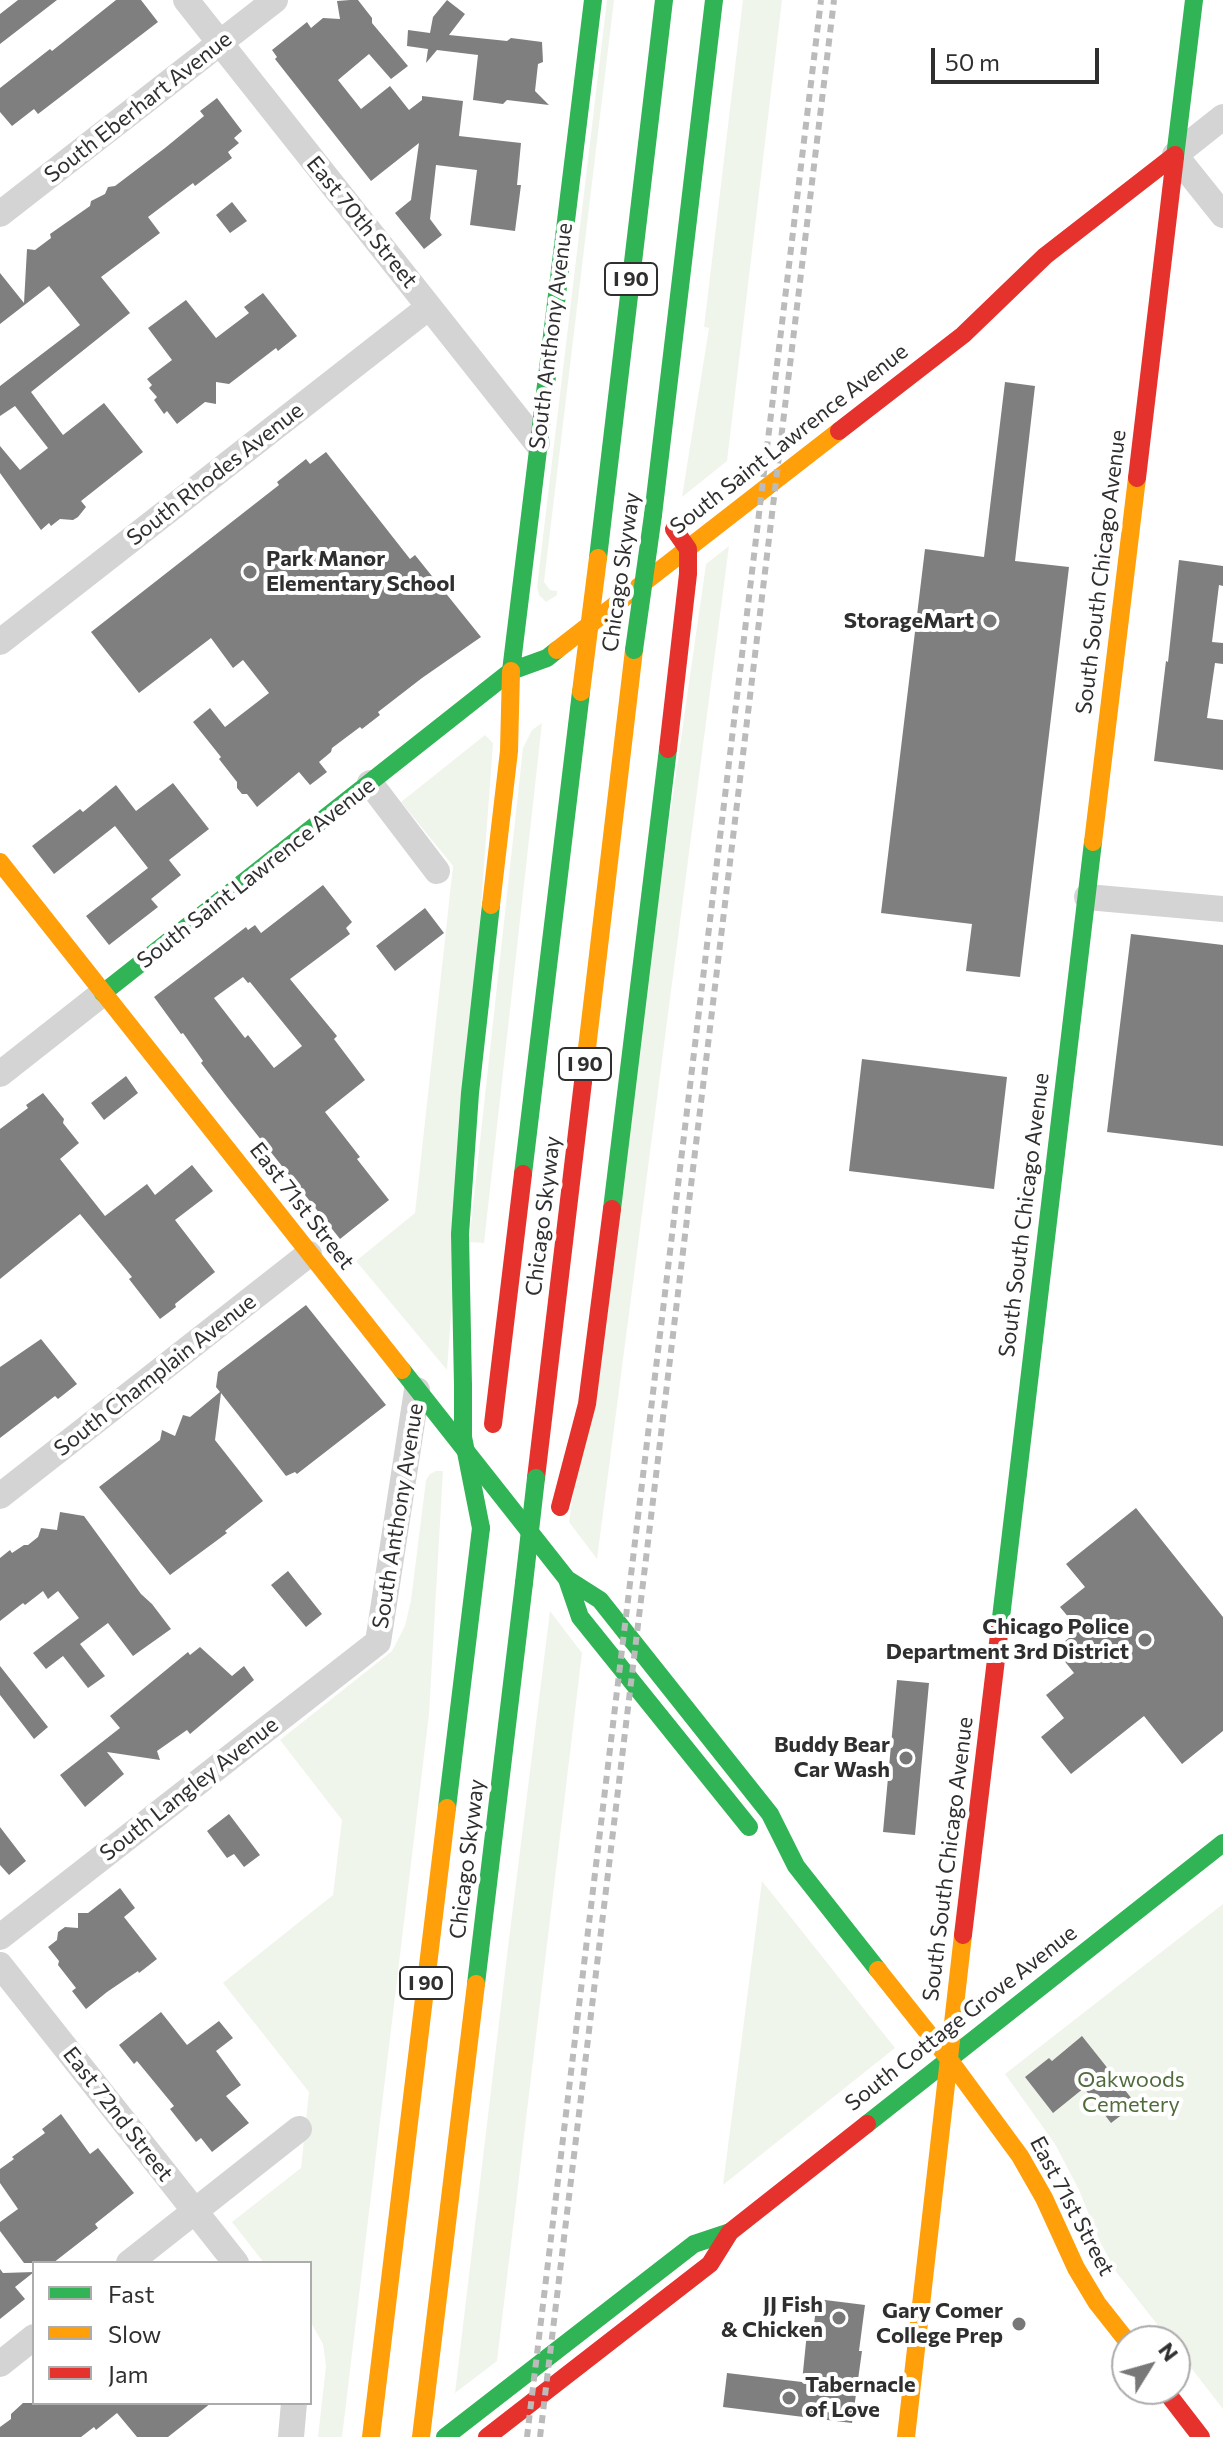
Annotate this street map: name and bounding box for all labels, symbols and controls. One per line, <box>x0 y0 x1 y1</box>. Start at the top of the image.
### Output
street label: South Eberhart Avenue <box>39 26 237 188</box>
scale bar <box>935 32 1103 82</box>
text: 50 m <box>945 47 1000 76</box>
street label: East 70th Street <box>301 151 423 293</box>
street label: South Anthony Avenue <box>524 221 578 451</box>
road number: I 90 <box>605 263 657 295</box>
street label: South Saint Lawrence Avenue <box>665 338 913 540</box>
street label: South Rhodes Avenue <box>122 397 308 551</box>
street label: South South Chicago Avenue <box>1070 428 1132 716</box>
street label: Chicago Skyway <box>597 490 645 654</box>
place label: Park Manor Elementary School <box>266 546 455 598</box>
marker: Park Manor Elementary School <box>241 563 259 581</box>
place label: StorageMart <box>844 608 974 634</box>
marker: StorageMart <box>981 612 999 630</box>
street label: South Saint Lawrence Avenue <box>132 772 380 974</box>
road number: I 90 <box>559 1048 611 1080</box>
street label: South South Chicago Avenue <box>993 1071 1055 1359</box>
street label: Chicago Skyway <box>520 1134 566 1298</box>
street label: East 71st Street <box>244 1137 360 1275</box>
street label: South Champlain Avenue <box>49 1288 261 1462</box>
street label: South Anthony Avenue <box>367 1401 429 1631</box>
place label: Chicago Police Department 3rd District <box>886 1614 1129 1666</box>
marker: Chicago Police Department 3rd District <box>1136 1631 1154 1649</box>
street label: South Langley Avenue <box>95 1711 283 1867</box>
street label: South South Chicago Avenue <box>917 1715 979 2003</box>
place label: Buddy Bear Car Wash <box>774 1732 890 1784</box>
marker: Buddy Bear Car Wash <box>897 1749 915 1767</box>
street label: Chicago Skyway <box>444 1777 490 1941</box>
street label: South Cottage Grove Avenue <box>840 1919 1082 2117</box>
road number: I 90 <box>400 1967 452 1999</box>
street label: East 72nd Street <box>57 2042 179 2186</box>
park label: Oakwoods Cemetery <box>1077 2067 1185 2118</box>
street label: East 71st Street <box>1024 2132 1120 2280</box>
legend <box>32 2261 312 2405</box>
text: Fast <box>108 2279 155 2308</box>
place label: JJ Fish & Chicken <box>721 2292 823 2344</box>
place label: Gary Comer College Prep <box>876 2298 1003 2350</box>
marker: JJ Fish & Chicken <box>830 2309 848 2327</box>
marker: Gary Comer College Prep <box>1010 2315 1028 2333</box>
text: Slow <box>108 2319 161 2348</box>
north arrow <box>1111 2325 1191 2405</box>
text: N <box>1153 2337 1185 2366</box>
text: Jam <box>108 2359 148 2388</box>
place label: Tabernacle of Love <box>805 2372 916 2424</box>
marker: Tabernacle of Love <box>780 2389 798 2407</box>

